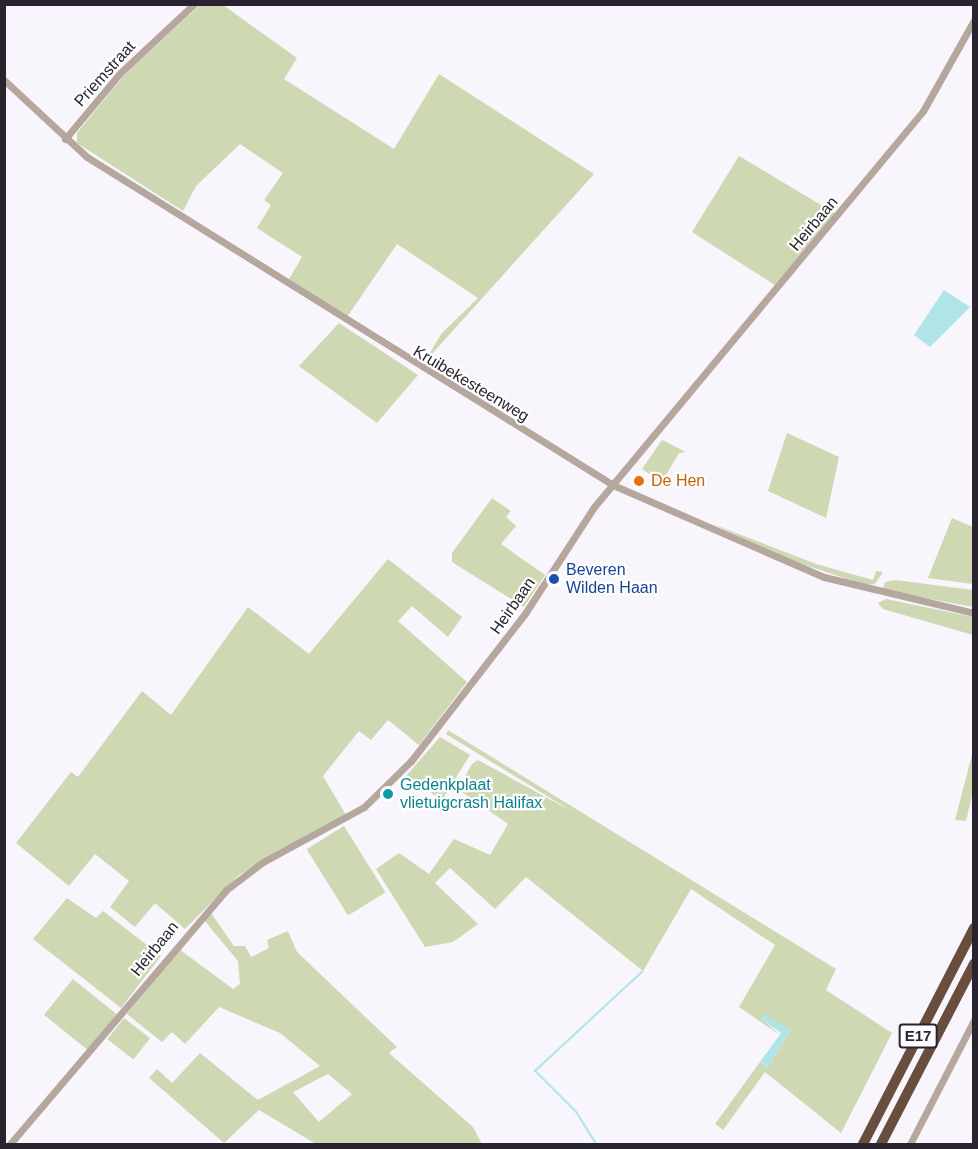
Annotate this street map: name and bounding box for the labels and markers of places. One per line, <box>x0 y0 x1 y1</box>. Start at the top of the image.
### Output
place label: De Hen <box>651 471 705 491</box>
marker: De Hen <box>632 474 646 488</box>
place label: Beveren Wilden Haan <box>566 560 658 598</box>
marker: Beveren Wilden Haan <box>547 572 561 586</box>
place label: Gedenkplaat vlietuigcrash Halifax <box>400 775 542 813</box>
marker: Gedenkplaat vlietuigcrash Halifax <box>381 787 395 801</box>

